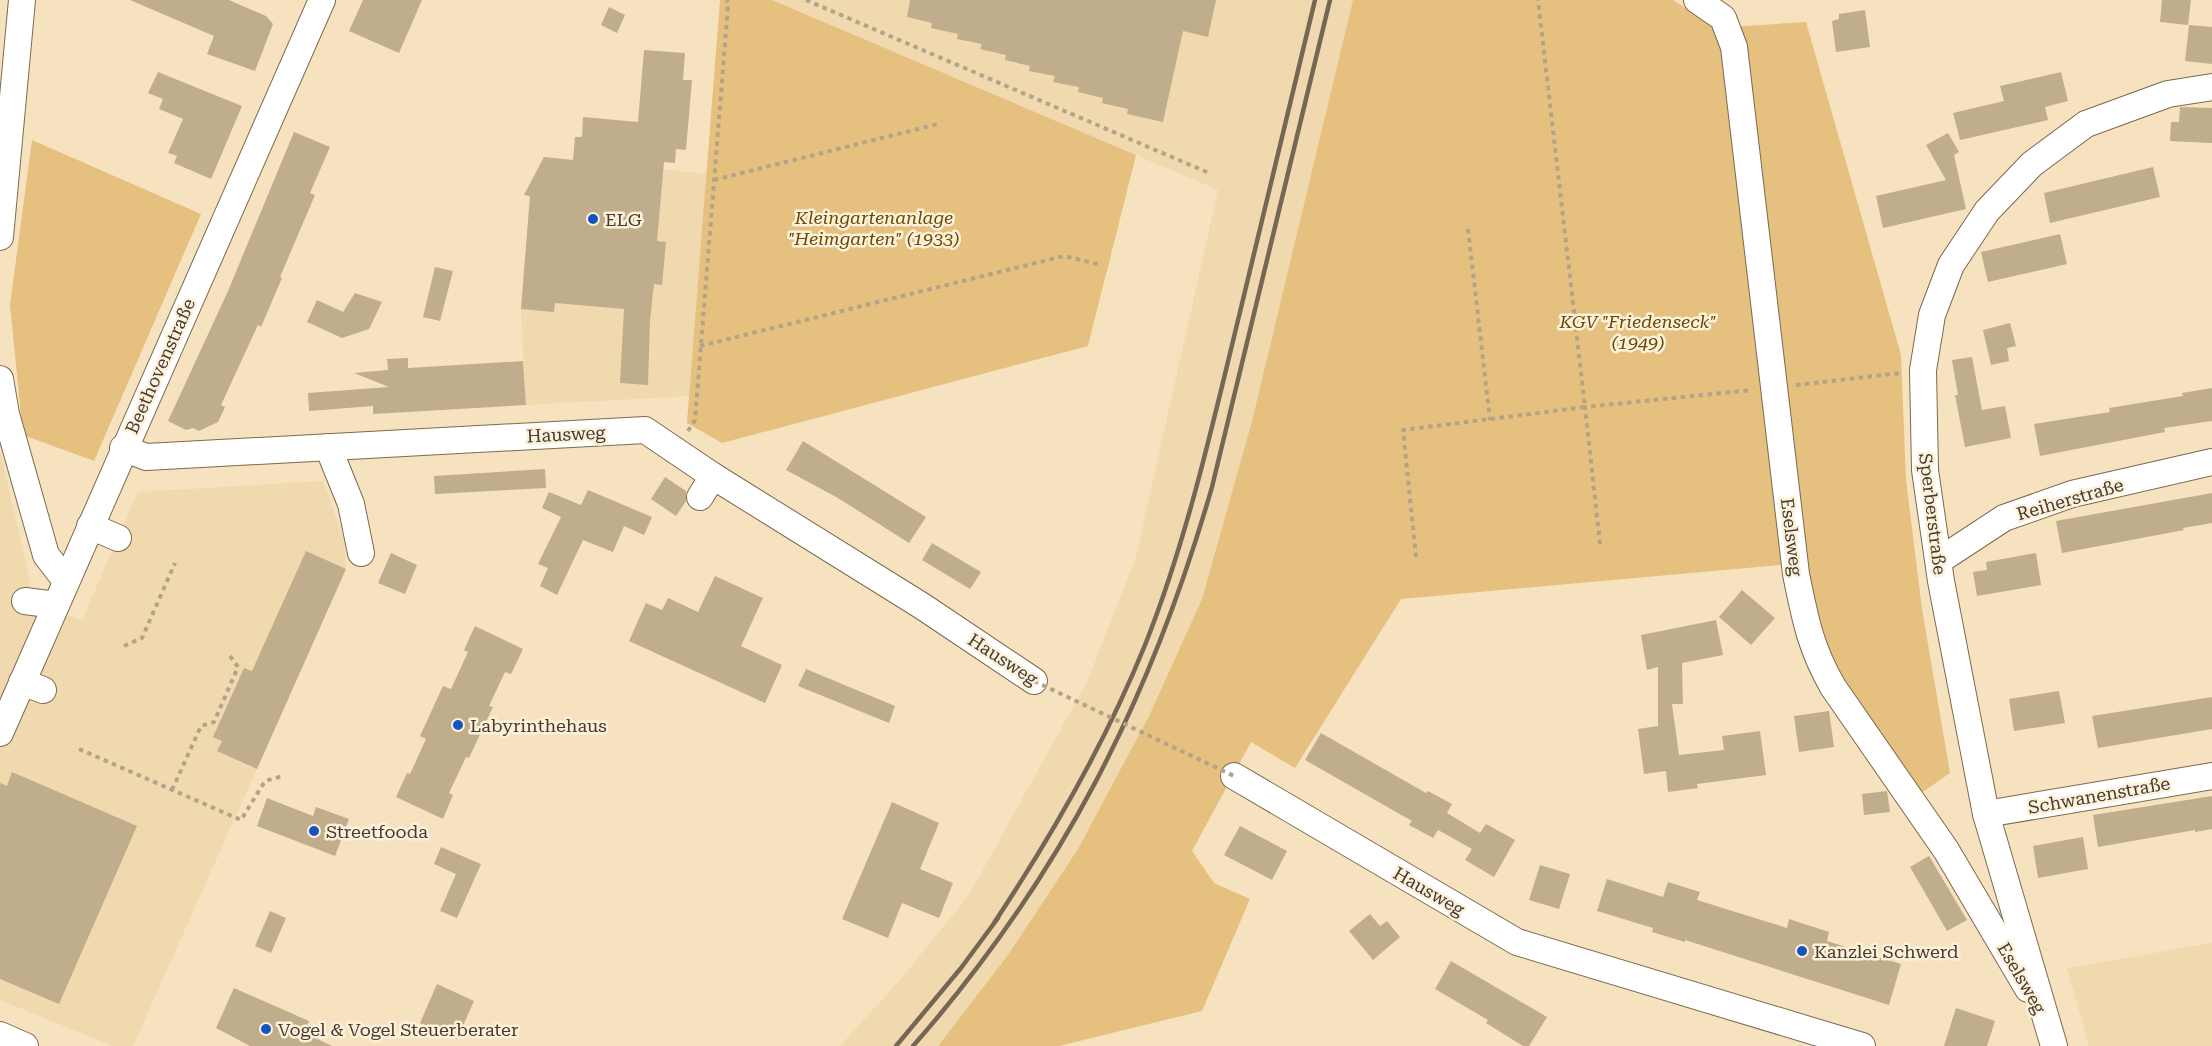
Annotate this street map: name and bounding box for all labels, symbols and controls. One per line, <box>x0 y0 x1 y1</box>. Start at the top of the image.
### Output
park label: Kleingartenanlage "Heimgarten" (1933) <box>788 207 960 249</box>
place label: ELG <box>605 209 642 230</box>
marker: ELG <box>586 212 600 226</box>
street label: Beethovenstraße <box>121 295 199 437</box>
park label: KGV "Friedenseck" (1949) <box>1558 311 1717 353</box>
street label: Hausweg <box>526 421 607 447</box>
street label: Sperberstraße <box>1915 452 1951 576</box>
street label: Reiherstraße <box>2014 474 2126 524</box>
street label: Eselsweg <box>1777 497 1807 578</box>
street label: Hausweg <box>964 629 1042 690</box>
place label: Labyrinthehaus <box>470 715 607 736</box>
marker: Labyrinthehaus <box>451 718 465 732</box>
street label: Schwanenstraße <box>2026 772 2172 818</box>
place label: Streetfooda <box>326 821 428 842</box>
marker: Streetfooda <box>307 824 321 838</box>
street label: Hausweg <box>1390 862 1469 920</box>
street label: Eselsweg <box>1993 939 2051 1018</box>
place label: Kanzlei Schwerd <box>1814 941 1959 962</box>
marker: Kanzlei Schwerd <box>1795 944 1809 958</box>
place label: Vogel & Vogel Steuerberater <box>278 1019 518 1040</box>
marker: Vogel & Vogel Steuerberater <box>259 1022 273 1036</box>

